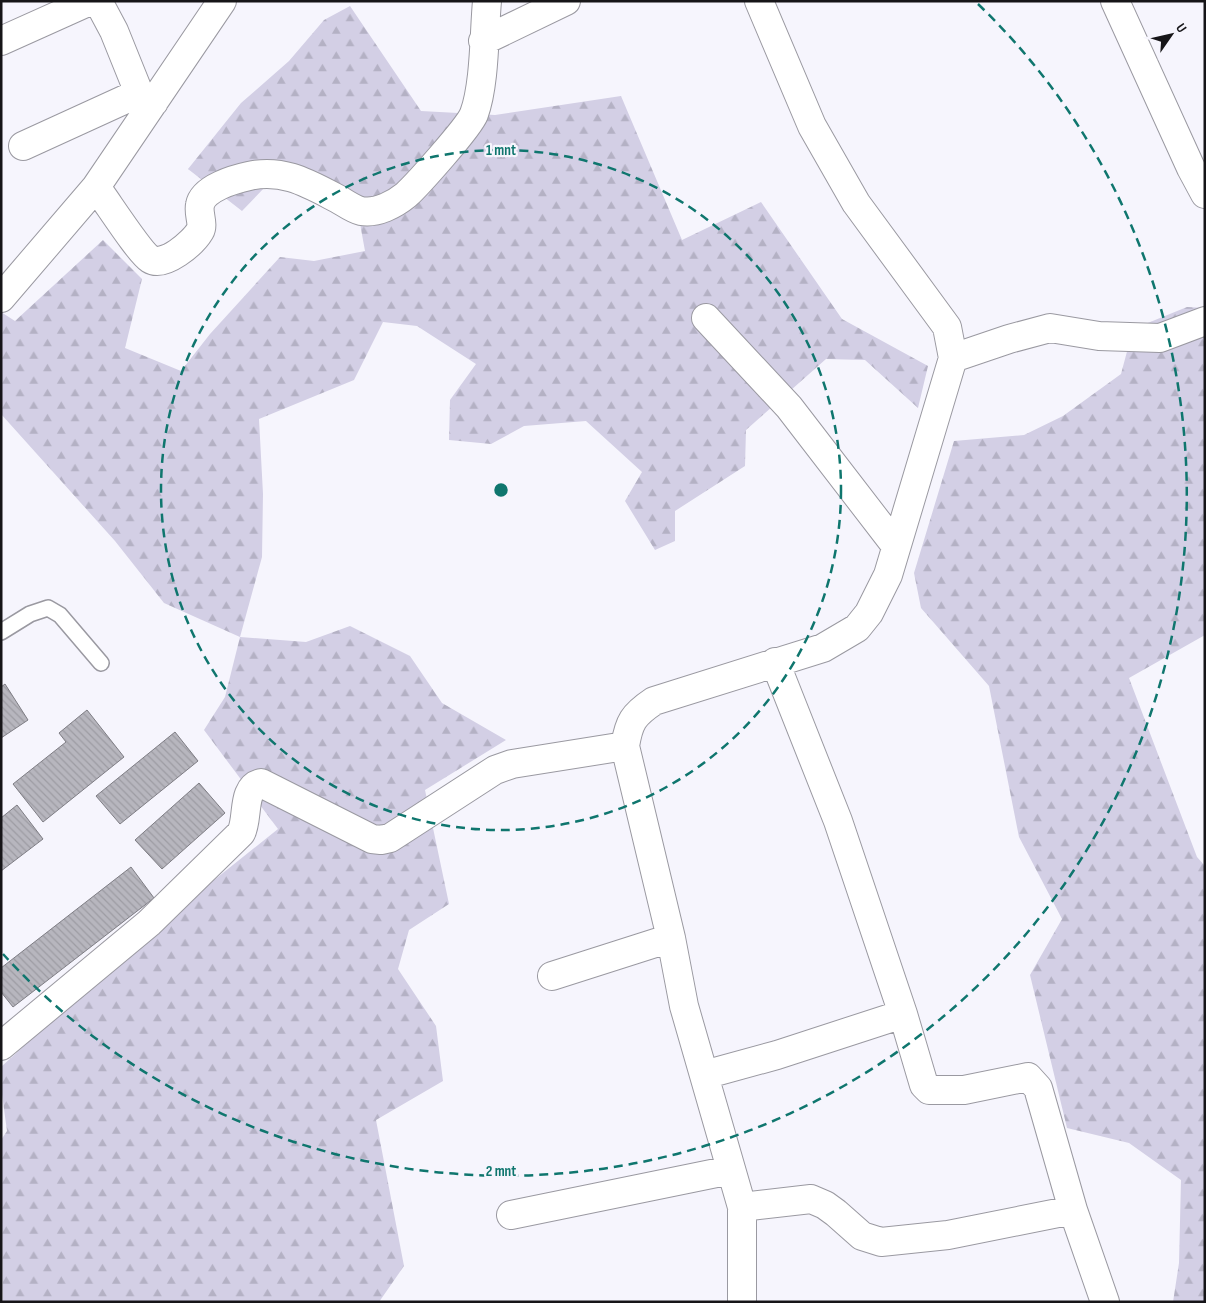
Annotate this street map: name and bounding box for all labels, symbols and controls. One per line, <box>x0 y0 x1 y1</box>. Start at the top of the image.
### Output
north arrow <box>1146 10 1196 60</box>
text: U <box>1172 20 1190 36</box>
text: 1 mnt <box>486 141 516 160</box>
centre of rings <box>492 481 510 499</box>
text: 2 mnt <box>486 1162 516 1181</box>

